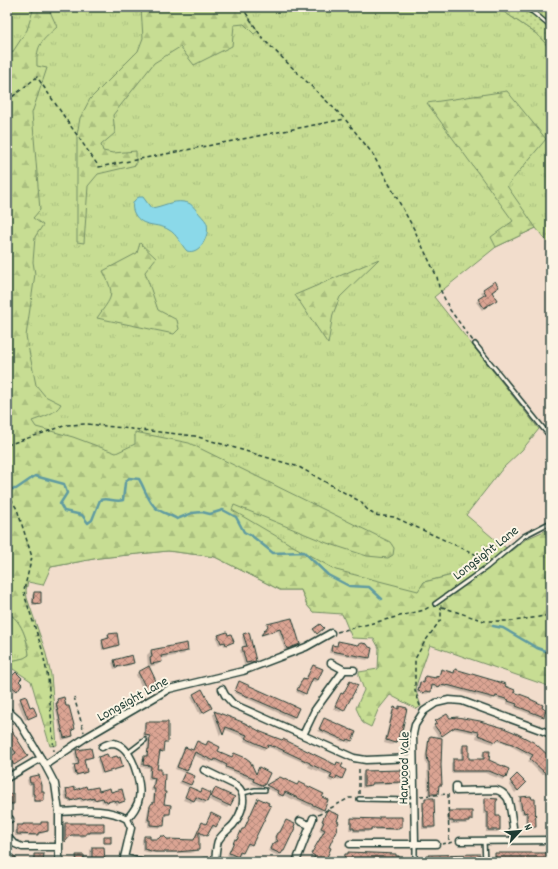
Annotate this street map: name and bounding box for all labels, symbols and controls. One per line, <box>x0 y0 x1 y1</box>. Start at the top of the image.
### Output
street label: Longsight Lane <box>449 521 523 586</box>
street label: Longsight Lane <box>94 672 172 728</box>
street label: Harwood Vale <box>394 731 416 805</box>
north arrow <box>500 811 540 851</box>
text: N <box>519 822 536 834</box>

